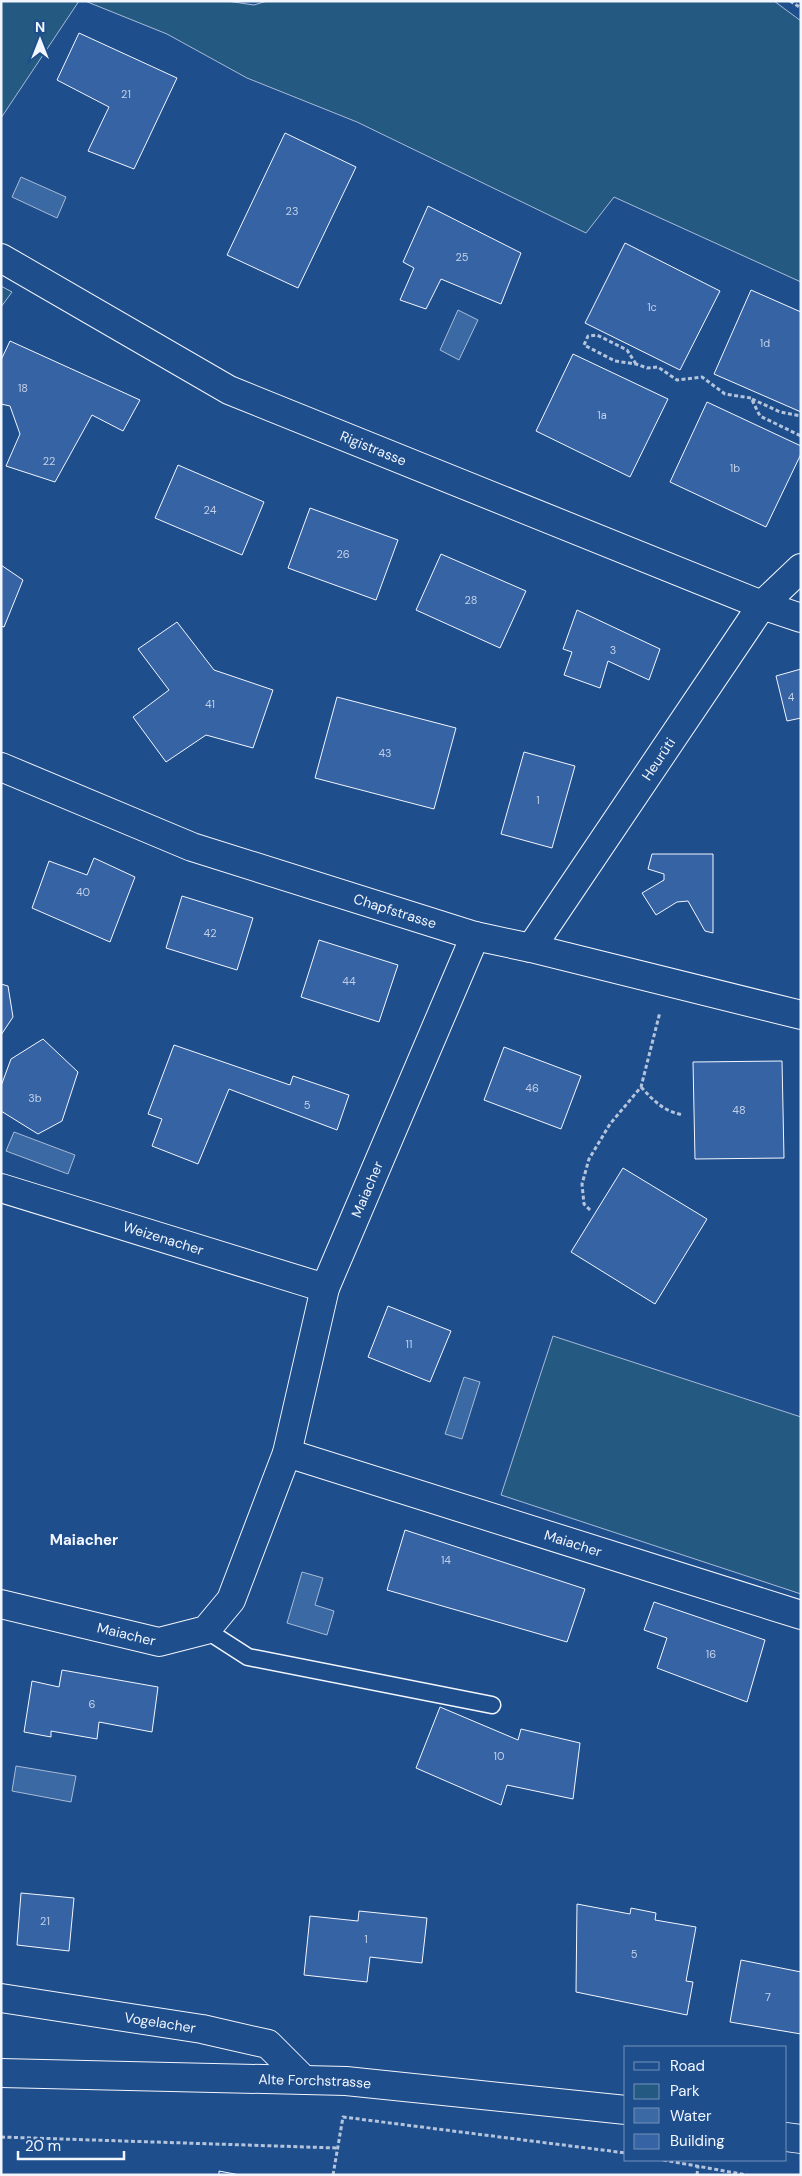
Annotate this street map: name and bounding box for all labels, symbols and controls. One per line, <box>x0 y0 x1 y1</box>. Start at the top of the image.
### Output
north arrow <box>15 15 65 65</box>
text: N <box>35 18 45 36</box>
house number: 21 <box>121 87 131 101</box>
house number: 23 <box>286 204 298 218</box>
house number: 25 <box>455 250 469 264</box>
house number: 1c <box>647 300 657 314</box>
house number: 1d <box>760 336 770 350</box>
house number: 18 <box>18 381 28 395</box>
house number: 1a <box>597 408 607 422</box>
street label: Rigistrasse <box>337 427 409 470</box>
house number: 22 <box>43 454 55 468</box>
house number: 1b <box>730 461 740 475</box>
house number: 24 <box>204 503 217 517</box>
house number: 26 <box>336 547 350 561</box>
house number: 28 <box>465 593 477 607</box>
house number: 3 <box>610 643 616 657</box>
house number: 4 <box>788 690 795 704</box>
house number: 41 <box>205 697 215 711</box>
street label: Heurüti <box>638 734 679 784</box>
house number: 43 <box>378 746 392 760</box>
house number: 1 <box>536 793 540 807</box>
house number: 40 <box>76 885 90 899</box>
street label: Chapfstrasse <box>351 889 439 932</box>
house number: 42 <box>203 926 217 940</box>
house number: 44 <box>342 974 356 988</box>
house number: 46 <box>525 1081 539 1095</box>
house number: 3b <box>28 1091 42 1105</box>
house number: 5 <box>304 1098 311 1112</box>
house number: 48 <box>732 1103 746 1117</box>
street label: Maiacher <box>347 1158 387 1220</box>
street label: Weizenacher <box>121 1217 206 1259</box>
house number: 11 <box>406 1337 412 1351</box>
street label: Maiacher <box>542 1526 604 1561</box>
district label: Maiacher <box>50 1530 118 1550</box>
house number: 14 <box>441 1553 451 1567</box>
street label: Maiacher <box>95 1618 158 1650</box>
house number: 16 <box>706 1647 716 1661</box>
house number: 6 <box>89 1697 96 1711</box>
house number: 10 <box>494 1749 504 1763</box>
house number: 21 <box>40 1914 50 1928</box>
house number: 1 <box>364 1932 368 1946</box>
house number: 5 <box>631 1947 638 1961</box>
house number: 7 <box>765 1990 771 2004</box>
street label: Vogelacher <box>123 2008 197 2037</box>
legend <box>624 2046 787 2161</box>
text: Road <box>670 2056 705 2076</box>
street label: Alte Forchstrasse <box>258 2070 372 2093</box>
text: Park <box>670 2081 700 2101</box>
text: Water <box>670 2106 712 2126</box>
scale bar <box>18 2128 124 2160</box>
text: Building <box>670 2131 725 2151</box>
text: 20 m <box>25 2136 61 2156</box>

